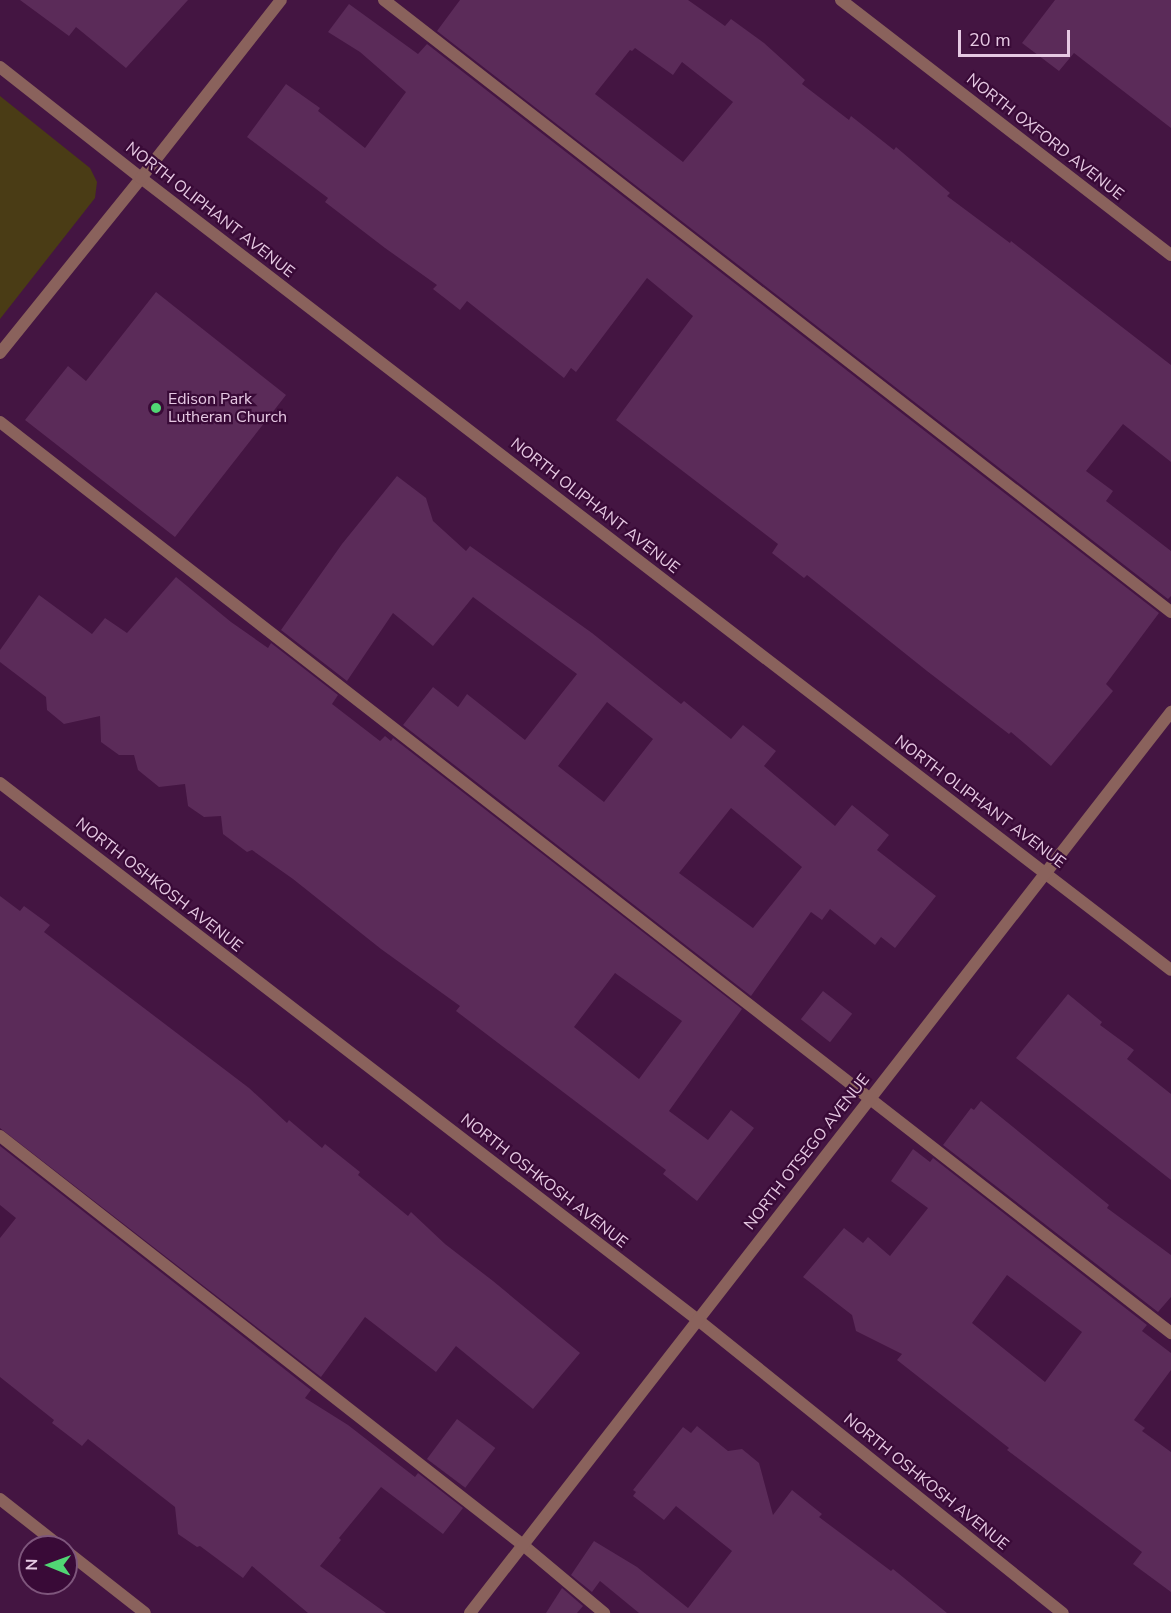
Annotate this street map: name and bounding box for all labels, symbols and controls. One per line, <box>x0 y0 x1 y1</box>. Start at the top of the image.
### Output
scale bar <box>961 18 1074 56</box>
text: 20 m <box>969 28 1011 52</box>
street label: NORTH OXFORD AVENUE <box>963 70 1127 204</box>
street label: NORTH OLIPHANT AVENUE <box>122 138 298 282</box>
place label: Edison Park Lutheran Church <box>168 389 287 427</box>
marker: Edison Park Lutheran Church <box>149 401 163 415</box>
street label: NORTH OLIPHANT AVENUE <box>507 434 683 578</box>
street label: NORTH OLIPHANT AVENUE <box>891 731 1069 873</box>
street label: NORTH OSHKOSH AVENUE <box>72 814 246 956</box>
street label: NORTH OTSEGO AVENUE <box>740 1070 874 1234</box>
street label: NORTH OSHKOSH AVENUE <box>457 1110 631 1252</box>
street label: NORTH OSHKOSH AVENUE <box>840 1410 1012 1554</box>
north arrow <box>18 1535 78 1595</box>
text: N <box>21 1559 43 1571</box>

